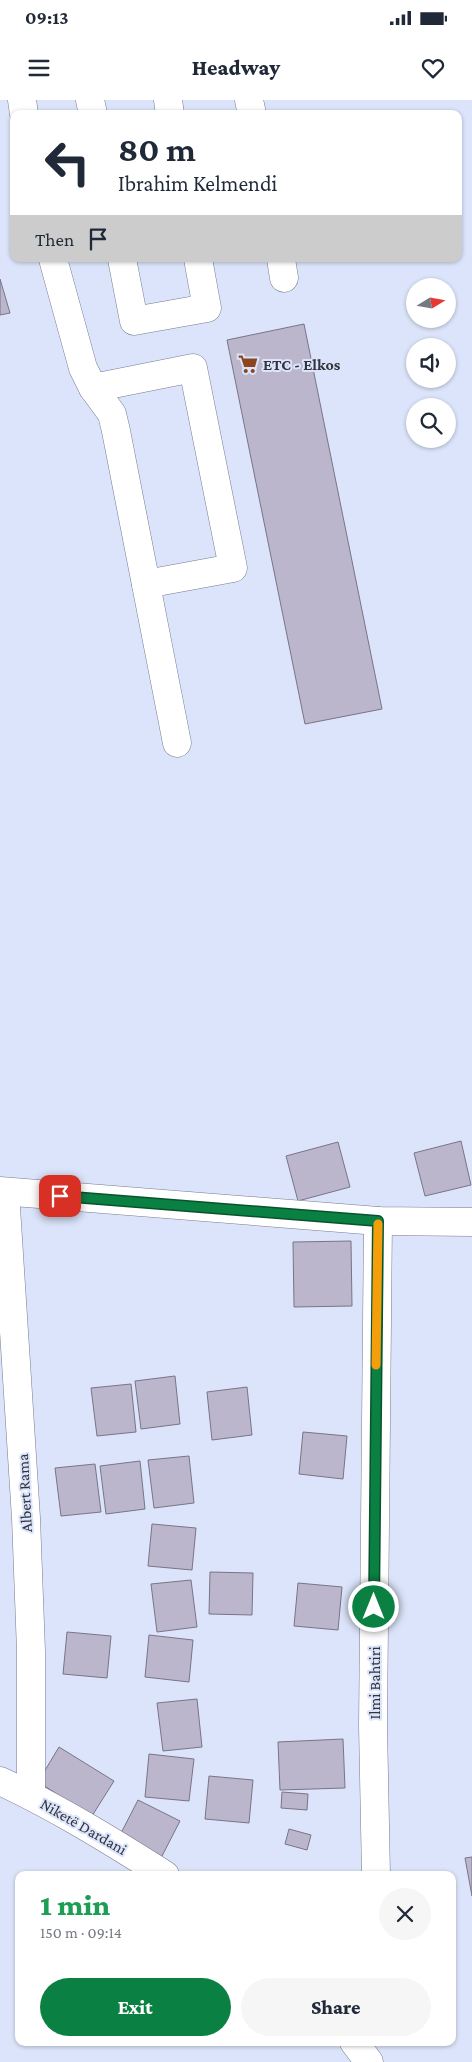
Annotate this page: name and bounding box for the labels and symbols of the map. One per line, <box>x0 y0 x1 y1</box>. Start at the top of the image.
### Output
north arrow <box>406 278 456 328</box>
supermarket icon: ETC - Elkos <box>237 353 259 375</box>
place label: ETC - Elkos <box>263 356 341 373</box>
pin <box>39 1175 81 1217</box>
street label: Albert Rama <box>14 1453 35 1533</box>
position arrow <box>347 1580 399 1632</box>
street label: Ilmi Bahtiri <box>366 1646 383 1720</box>
street label: Niketë Dardani <box>38 1795 130 1858</box>

